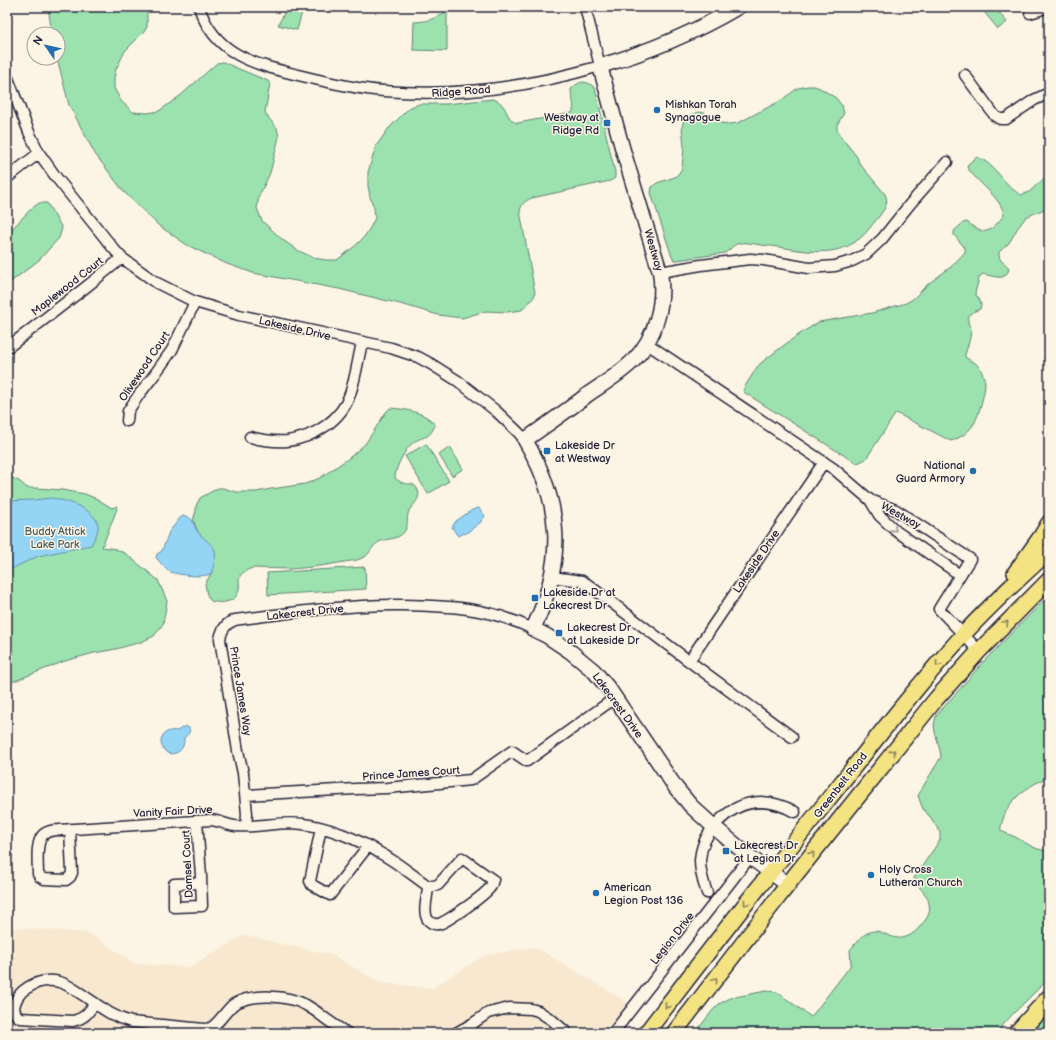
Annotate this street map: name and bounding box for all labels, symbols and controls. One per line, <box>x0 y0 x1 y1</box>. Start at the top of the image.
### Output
north arrow <box>26 26 66 66</box>
text: N <box>30 34 46 48</box>
street label: Ridge Road <box>431 83 491 100</box>
place label: Mishkan Torah Synagogue <box>665 98 737 124</box>
marker: Mishkan Torah Synagogue <box>652 105 662 115</box>
place label: Westway at Ridge Rd <box>544 111 600 137</box>
marker: Westway at Ridge Rd <box>602 118 612 128</box>
street label: Westway <box>641 228 666 273</box>
street label: Maplewood Court <box>29 254 106 318</box>
street label: Lakeside Drive <box>258 314 333 343</box>
street label: Olivewood Court <box>116 328 173 404</box>
place label: Lakeside Dr at Westway <box>555 439 616 465</box>
marker: Lakeside Dr at Westway <box>542 446 552 456</box>
place label: National Guard Armory <box>896 459 965 485</box>
marker: National Guard Armory <box>968 466 978 476</box>
street label: Westway <box>879 499 923 532</box>
park label: Buddy Attick Lake Park <box>25 525 86 551</box>
one-way arrow <box>890 525 897 532</box>
street label: Lakeside Drive <box>730 527 783 595</box>
place label: Lakeside Dr at Lakecrest Dr <box>543 586 616 612</box>
marker: Lakeside Dr at Lakecrest Dr <box>530 593 540 603</box>
street label: Lakecrest Drive <box>266 602 345 623</box>
one-way arrow <box>1001 620 1009 628</box>
place label: Lakecrest Dr at Lakeside Dr <box>567 621 640 647</box>
marker: Lakecrest Dr at Lakeside Dr <box>554 628 564 638</box>
street label: Prince James Way <box>227 645 254 737</box>
one-way arrow <box>935 659 942 667</box>
street label: Lakecrest Drive <box>589 670 646 741</box>
street label: Greenbelt Road <box>811 750 870 821</box>
one-way arrow <box>888 750 895 757</box>
street label: Prince James Court <box>362 764 461 783</box>
street label: Vanity Fair Drive <box>133 803 213 820</box>
street label: Damsel Court <box>179 829 196 898</box>
place label: Lakecrest Dr at Legion Dr <box>734 839 799 865</box>
marker: Lakecrest Dr at Legion Dr <box>721 846 731 856</box>
one-way arrow <box>807 852 814 859</box>
place label: Holy Cross Lutheran Church <box>879 863 962 889</box>
marker: Holy Cross Lutheran Church <box>866 870 876 880</box>
place label: American Legion Post 136 <box>604 881 683 907</box>
marker: American Legion Post 136 <box>591 888 601 898</box>
one-way arrow <box>744 899 751 906</box>
street label: Legion Drive <box>648 909 697 967</box>
one-way arrow <box>710 977 717 984</box>
one-way arrow <box>664 1001 671 1008</box>

